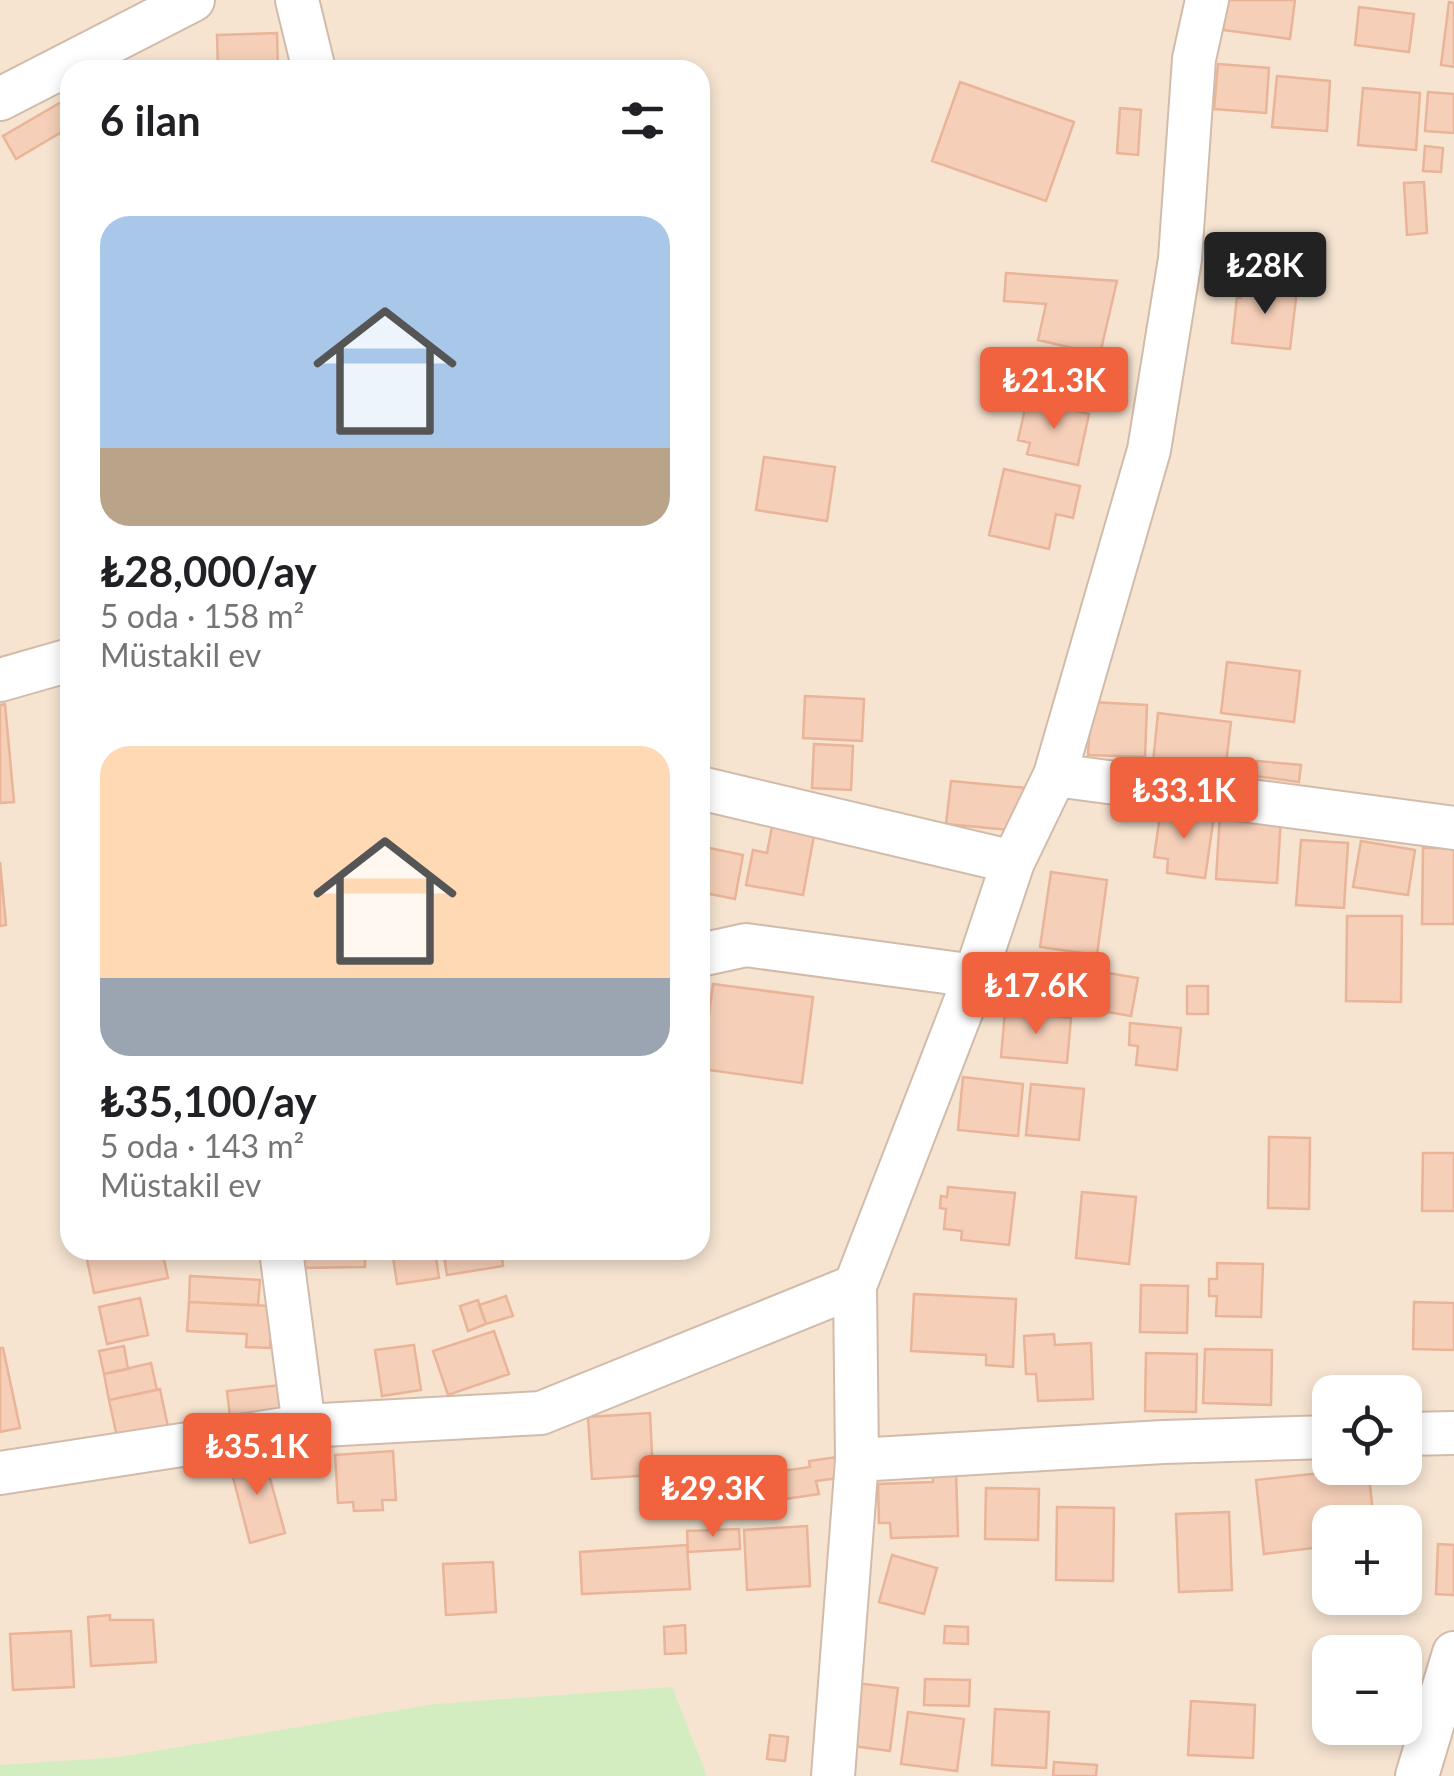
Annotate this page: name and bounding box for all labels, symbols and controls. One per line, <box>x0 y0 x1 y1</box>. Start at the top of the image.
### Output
icon: filters <box>615 93 670 148</box>
text: 6 ilan <box>100 95 201 145</box>
pin: ₺28K <box>1206 232 1324 317</box>
text: ₺28K <box>1226 245 1304 284</box>
icon: home <box>295 281 475 461</box>
pin: ₺21.3K <box>973 347 1135 432</box>
text: ₺21.3K <box>1002 360 1106 399</box>
text: ₺28,000/ay <box>100 546 317 596</box>
text: 5 oda · 158 m² <box>100 596 304 635</box>
text: Müstakil ev <box>100 635 261 674</box>
pin: ₺33.1K <box>1103 757 1265 842</box>
text: ₺33.1K <box>1132 770 1236 809</box>
icon: home <box>295 811 475 991</box>
pin: ₺17.6K <box>955 952 1117 1037</box>
text: ₺17.6K <box>984 965 1088 1004</box>
text: ₺35,100/ay <box>100 1076 317 1126</box>
text: 5 oda · 143 m² <box>100 1126 304 1165</box>
text: Müstakil ev <box>100 1165 261 1204</box>
map controls <box>1312 1375 1422 1745</box>
button: locate <box>1312 1375 1422 1485</box>
pin: ₺35.1K <box>176 1413 338 1498</box>
text: ₺35.1K <box>205 1426 309 1465</box>
pin: ₺29.3K <box>632 1455 794 1540</box>
text: ₺29.3K <box>661 1468 765 1507</box>
button: + <box>1312 1505 1422 1615</box>
button: − <box>1312 1635 1422 1745</box>

